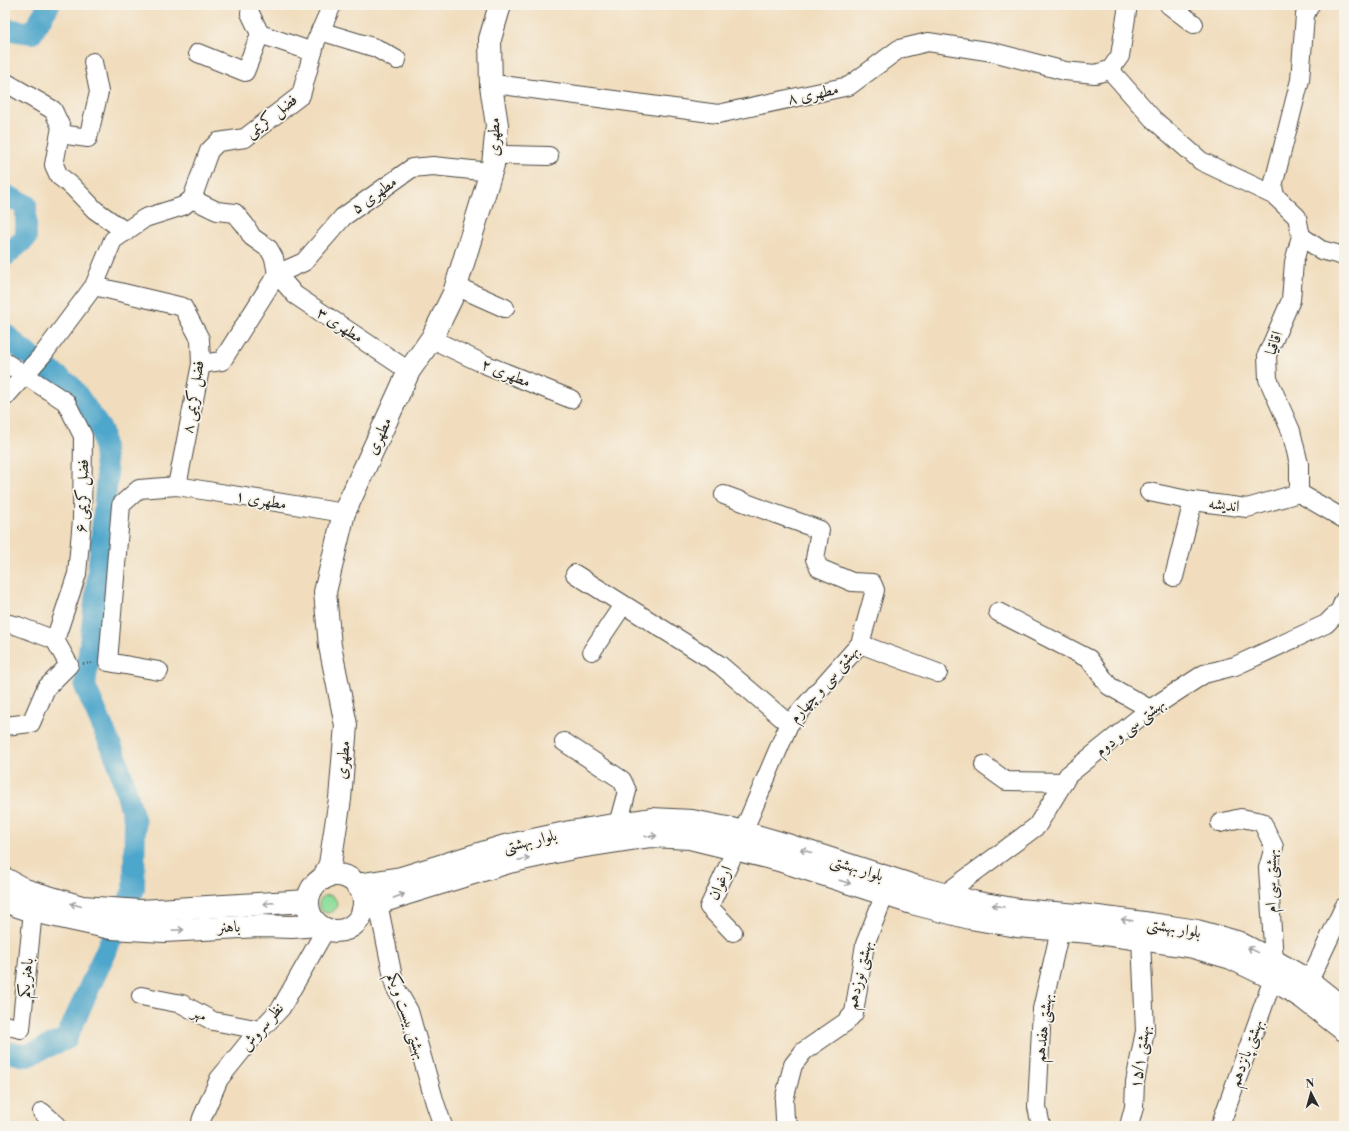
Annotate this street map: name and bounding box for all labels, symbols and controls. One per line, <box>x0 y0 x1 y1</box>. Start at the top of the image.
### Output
street label: مطهری ۸ <box>786 79 840 109</box>
street label: فضل کریمی <box>241 90 302 143</box>
street label: مطهری <box>484 117 504 157</box>
street label: مطهری ۵ <box>347 172 401 218</box>
street label: مطهری ۳ <box>313 303 367 347</box>
street label: اقاقیا <box>1261 328 1287 358</box>
street label: مطهری ۲ <box>478 354 534 392</box>
street label: فضل کریمی ۸ <box>177 359 210 435</box>
street label: مطهری <box>362 414 396 458</box>
street label: فضل کریمی ۶ <box>71 459 94 533</box>
street label: مطهری ۱ <box>234 486 288 514</box>
street label: اندیشه <box>1207 493 1241 517</box>
street label: بهشتی سی و چهارم <box>785 641 866 730</box>
street label: بهشتی سی و دوم <box>1091 693 1172 764</box>
street label: مطهری <box>331 740 355 780</box>
street label: بلوار بهشتی <box>501 825 559 858</box>
one-way arrow <box>645 833 658 840</box>
one-way arrow <box>799 847 812 854</box>
street label: بهشتی سی ام <box>1261 849 1285 913</box>
street label: بلوار بهشتی <box>828 850 886 887</box>
one-way arrow <box>517 854 530 862</box>
street label: ارغوان <box>703 863 737 903</box>
one-way arrow <box>839 878 851 886</box>
one-way arrow <box>393 891 405 899</box>
one-way arrow <box>263 900 276 907</box>
one-way arrow <box>70 901 83 908</box>
one-way arrow <box>992 902 1005 910</box>
street label: بلوار بهشتی <box>1145 913 1203 944</box>
street label: باهنر <box>215 916 241 938</box>
one-way arrow <box>1121 917 1134 924</box>
one-way arrow <box>171 926 184 934</box>
street label: بهشتی نوزدهم <box>841 939 882 1013</box>
one-way arrow <box>1247 946 1259 953</box>
street label: باهنر یکم <box>14 957 43 1000</box>
street label: بهشتی بیست و یکم <box>378 970 431 1064</box>
street label: بهشتی هفدهم <box>1029 993 1062 1064</box>
street label: نظر سروش <box>236 999 288 1055</box>
street label: مهر <box>187 1001 211 1026</box>
street label: بهشتی پانزدهم <box>1225 1016 1272 1091</box>
street label: ۱۵/۱ بهشتی <box>1126 1024 1155 1090</box>
north arrow <box>1291 1073 1331 1113</box>
text: N <box>1305 1077 1315 1091</box>

